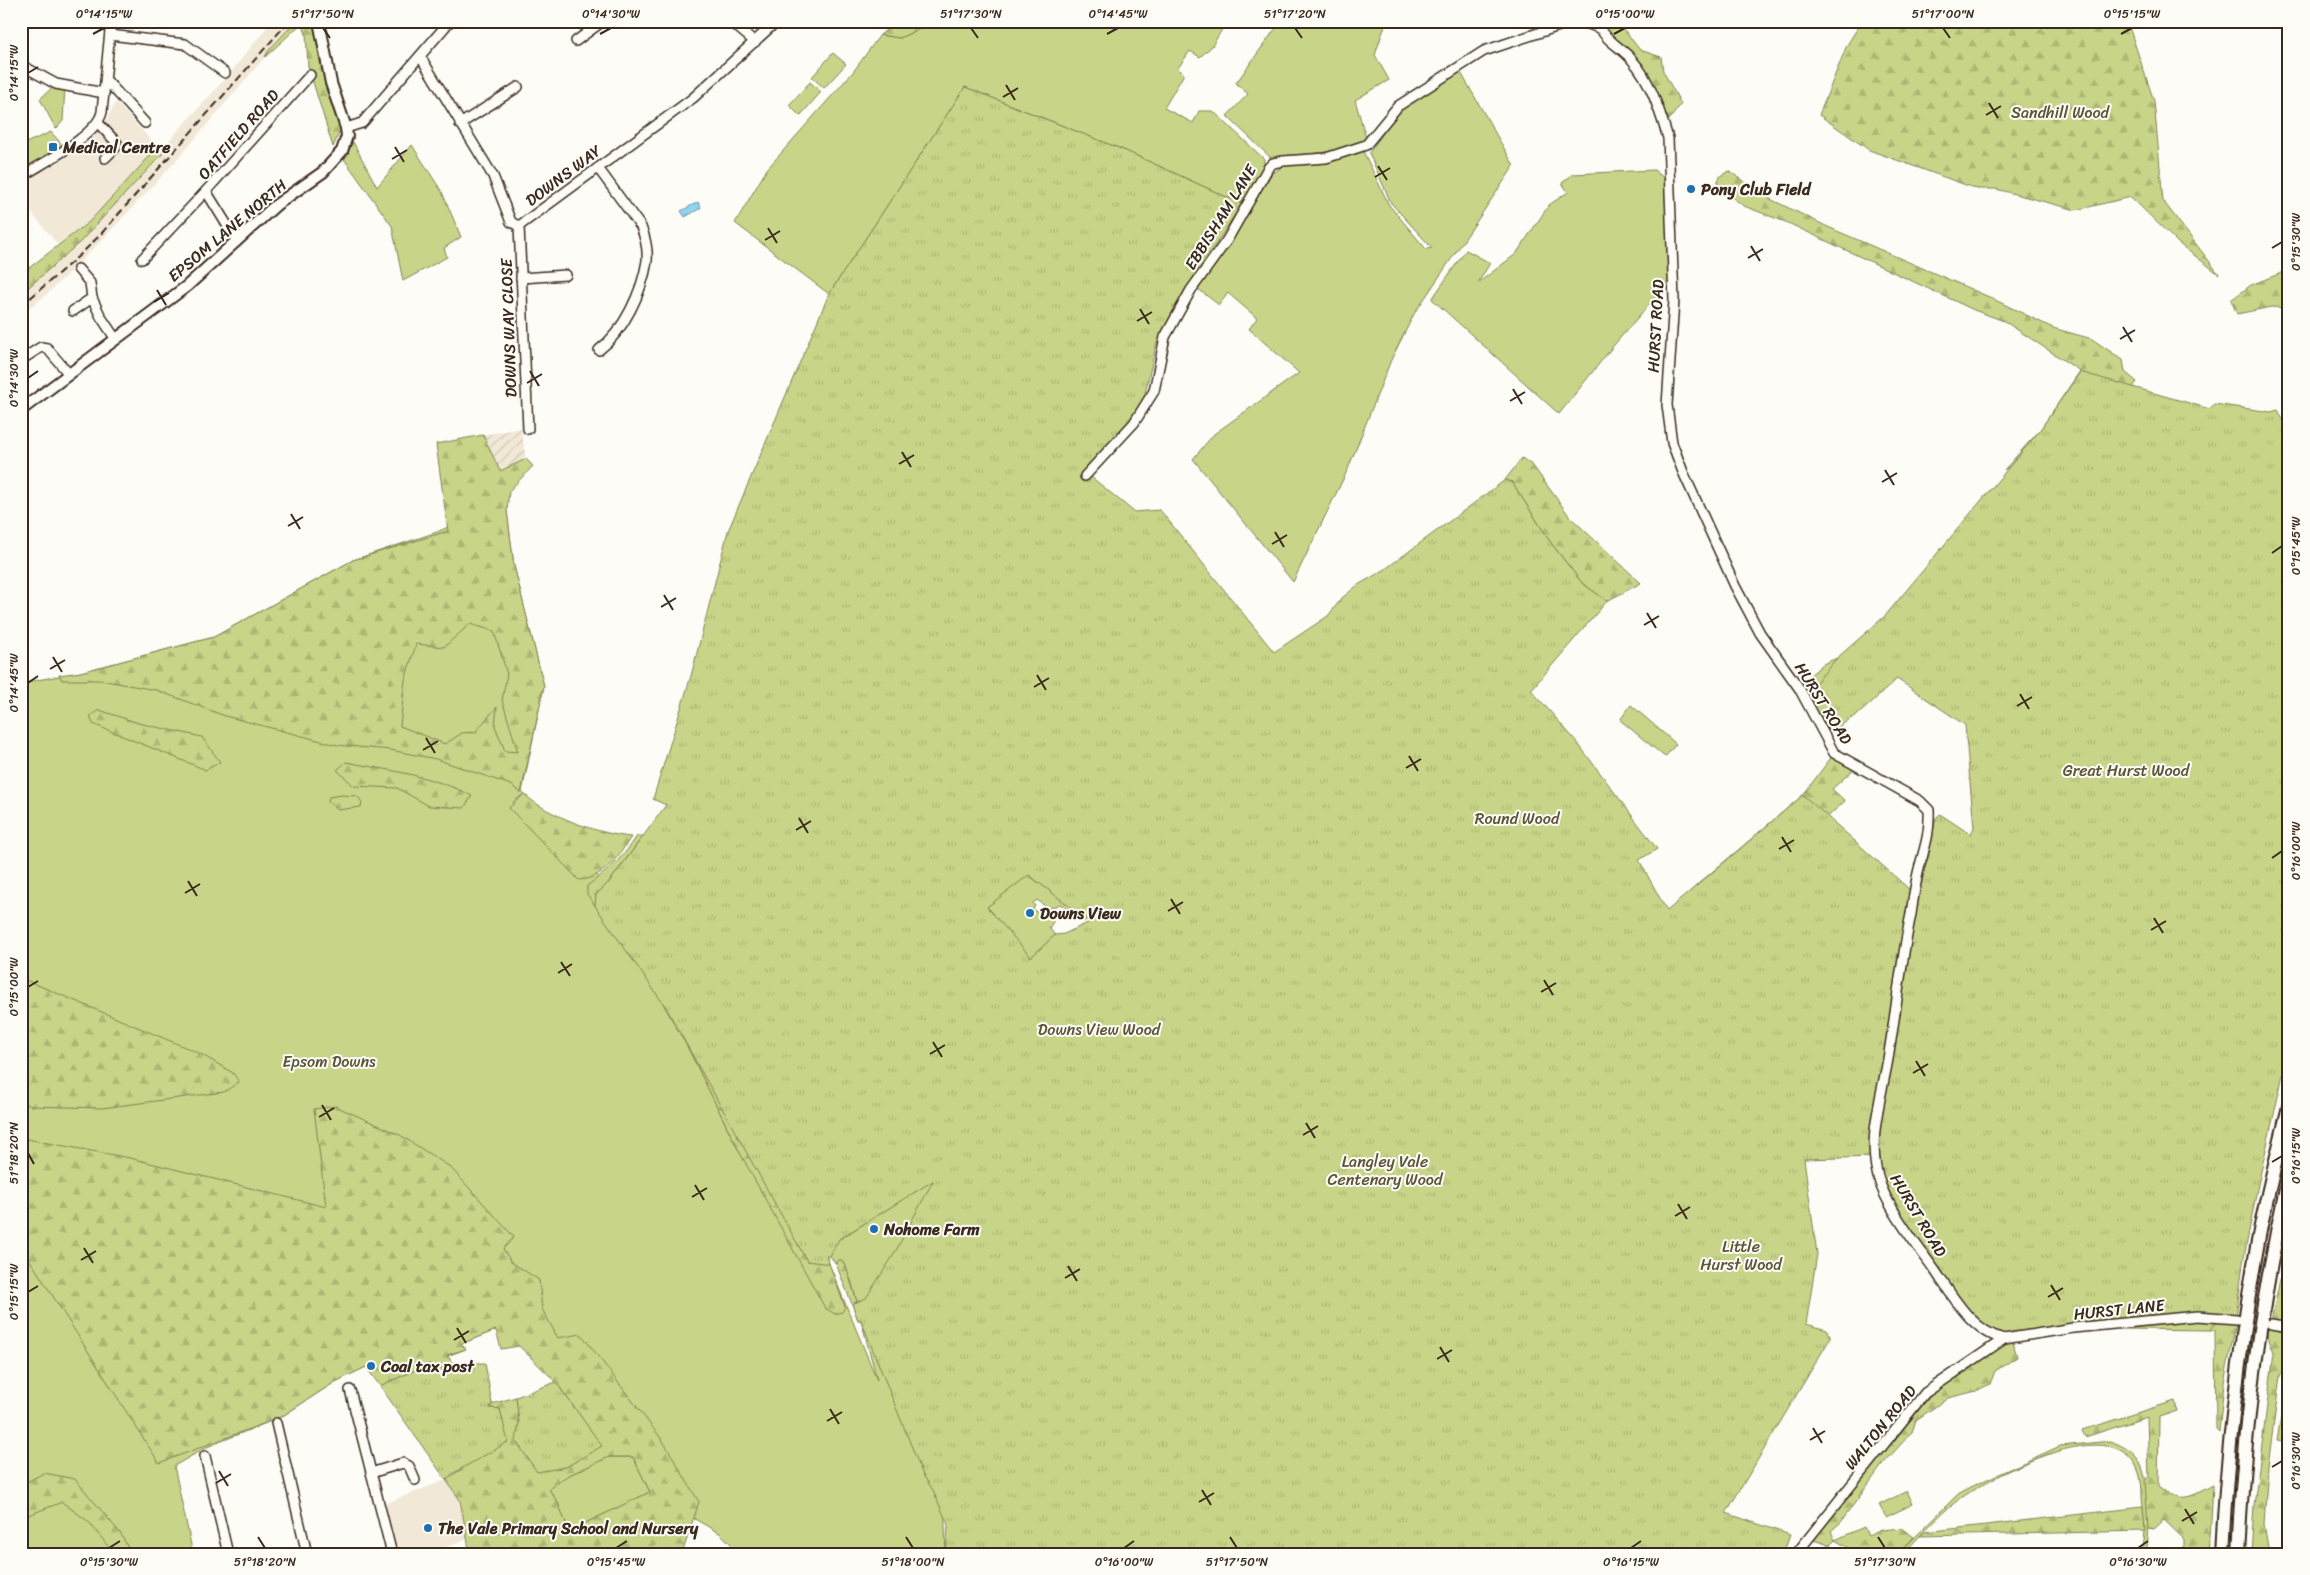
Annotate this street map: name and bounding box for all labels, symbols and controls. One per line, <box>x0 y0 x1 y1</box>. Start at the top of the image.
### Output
text: 0°14'15"W <box>76 3 133 25</box>
text: 51°17'50"N <box>292 3 355 25</box>
text: 0°14'30"W <box>582 3 641 25</box>
text: 51°17'30"N <box>940 3 1002 25</box>
text: 0°14'45"W <box>1089 3 1148 25</box>
text: 51°17'20"N <box>1264 3 1327 25</box>
text: 0°15'00"W <box>1595 3 1655 25</box>
text: 51°17'00"N <box>1912 3 1975 25</box>
text: 0°15'15"W <box>2104 3 2161 25</box>
text: 0°14'15"W <box>3 44 25 101</box>
street label: OATFIELD ROAD <box>190 82 287 187</box>
park label: Sandhill Wood <box>2011 98 2111 127</box>
place label: Medical Centre <box>62 133 171 162</box>
street label: DOWNS WAY <box>519 137 608 214</box>
marker: Medical Centre <box>47 141 59 153</box>
street label: EBBISHAM LANE <box>1176 158 1265 276</box>
street label: EPSOM LANE NORTH <box>161 171 294 289</box>
place label: Pony Club Field <box>1701 175 1812 204</box>
marker: Pony Club Field <box>1685 183 1697 195</box>
text: 0°15'30"W <box>2285 212 2307 271</box>
street label: DOWNS WAY CLOSE <box>492 257 525 398</box>
street label: HURST ROAD <box>1639 278 1672 373</box>
text: 0°14'30"W <box>3 348 25 407</box>
text: 0°15'45"W <box>2285 516 2307 575</box>
text: 0°14'45"W <box>3 653 25 712</box>
street label: HURST ROAD <box>1787 656 1861 751</box>
park label: Great Hurst Wood <box>2063 756 2191 785</box>
park label: Round Wood <box>1475 804 1561 833</box>
text: 0°16'00"W <box>2285 821 2307 880</box>
place label: Downs View <box>1040 899 1122 928</box>
marker: Downs View <box>1024 907 1036 919</box>
text: 0°15'00"W <box>3 957 25 1017</box>
park label: Downs View Wood <box>1038 1015 1162 1044</box>
park label: Epsom Downs <box>282 1047 376 1076</box>
text: 51°18'20"N <box>3 1121 25 1184</box>
text: 0°16'15"W <box>2285 1127 2307 1184</box>
park label: Langley Vale Centenary Wood <box>1328 1147 1444 1194</box>
street label: HURST ROAD <box>1882 1168 1955 1263</box>
place label: Nohome Farm <box>883 1215 980 1244</box>
marker: Nohome Farm <box>868 1223 880 1235</box>
park label: Little Hurst Wood <box>1700 1232 1783 1279</box>
text: 0°15'15"W <box>3 1263 25 1320</box>
street label: HURST LANE <box>2072 1290 2167 1329</box>
place label: Coal tax post <box>380 1352 475 1381</box>
marker: Coal tax post <box>365 1360 377 1372</box>
street label: WALTON ROAD <box>1837 1378 1924 1476</box>
text: 0°16'30"W <box>2285 1431 2307 1490</box>
place label: The Vale Primary School and Nursery <box>438 1514 699 1543</box>
marker: The Vale Primary School and Nursery <box>422 1522 434 1534</box>
text: 0°15'30"W <box>80 1551 139 1573</box>
text: 51°18'20"N <box>234 1551 297 1573</box>
text: 0°15'45"W <box>587 1551 646 1573</box>
text: 51°18'00"N <box>882 1551 945 1573</box>
text: 0°16'00"W <box>1095 1551 1154 1573</box>
text: 51°17'50"N <box>1206 1551 1269 1573</box>
text: 0°16'15"W <box>1603 1551 1660 1573</box>
text: 51°17'30"N <box>1854 1551 1916 1573</box>
text: 0°16'30"W <box>2109 1551 2168 1573</box>

